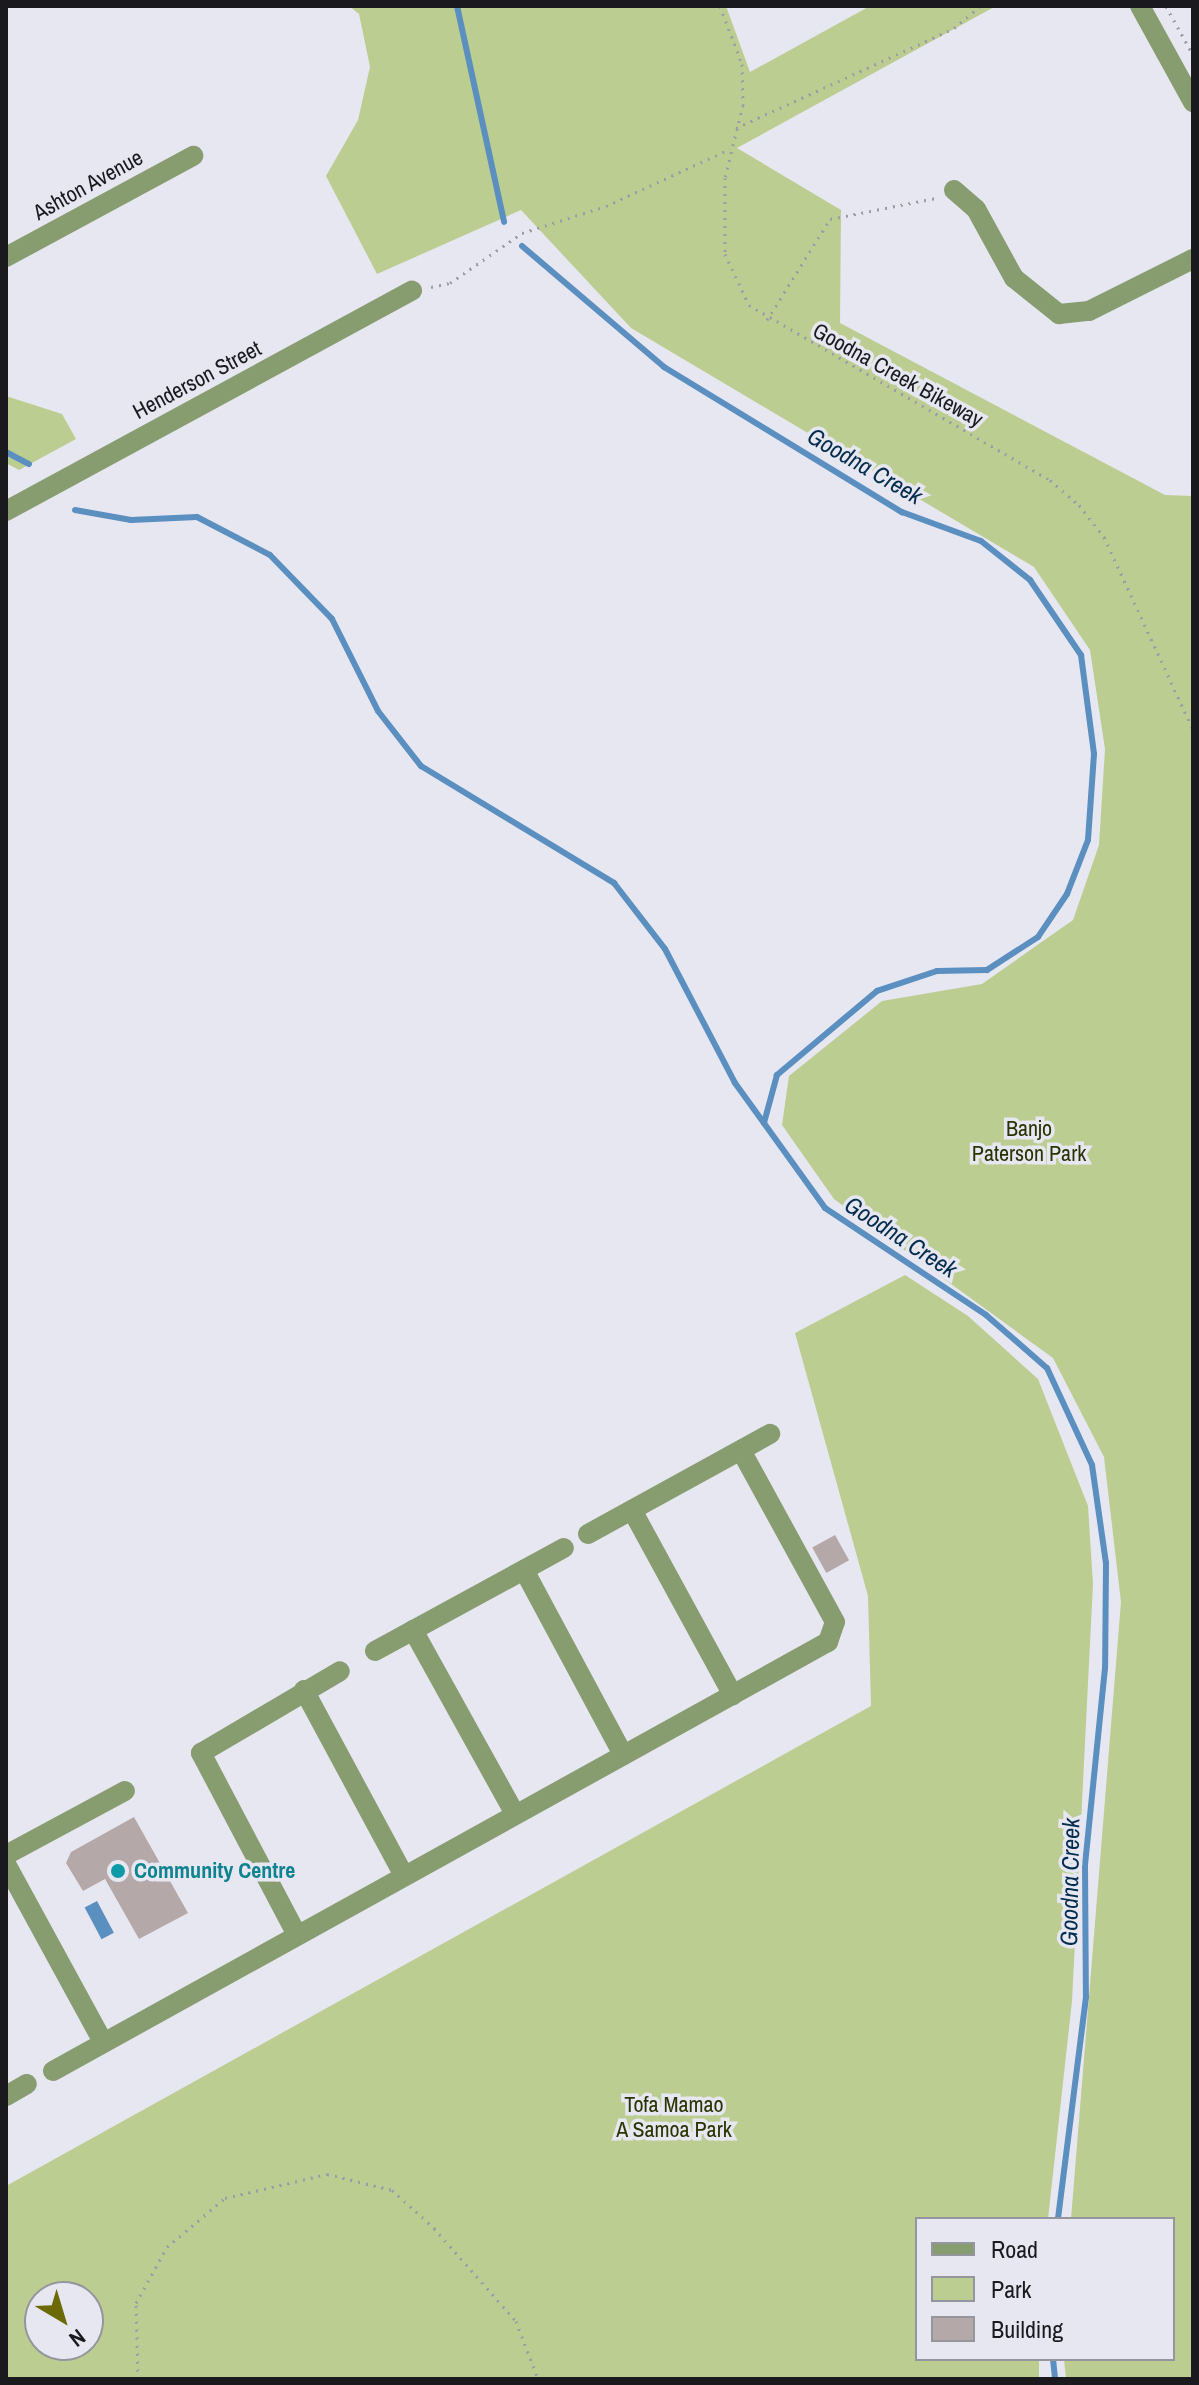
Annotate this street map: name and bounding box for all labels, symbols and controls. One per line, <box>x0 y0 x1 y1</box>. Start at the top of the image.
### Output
street label: Ashton Avenue <box>28 144 148 226</box>
street label: Goodna Creek Bikeway <box>808 317 988 433</box>
street label: Henderson Street <box>128 335 266 425</box>
water label: Goodna Creek <box>802 422 928 510</box>
park label: Banjo Paterson Park <box>972 1115 1086 1166</box>
water label: Goodna Creek <box>839 1190 963 1284</box>
water label: Goodna Creek <box>1054 1818 1086 1946</box>
place label: Community Centre <box>134 1858 295 1884</box>
marker: Community Centre <box>109 1862 127 1880</box>
park label: Tofa Mamao A Samoa Park <box>616 2091 732 2142</box>
legend <box>915 2217 1175 2361</box>
text: Road <box>991 2233 1038 2265</box>
text: Park <box>991 2273 1031 2305</box>
north arrow <box>24 2281 104 2361</box>
text: Building <box>991 2313 1063 2345</box>
text: N <box>63 2323 92 2354</box>

